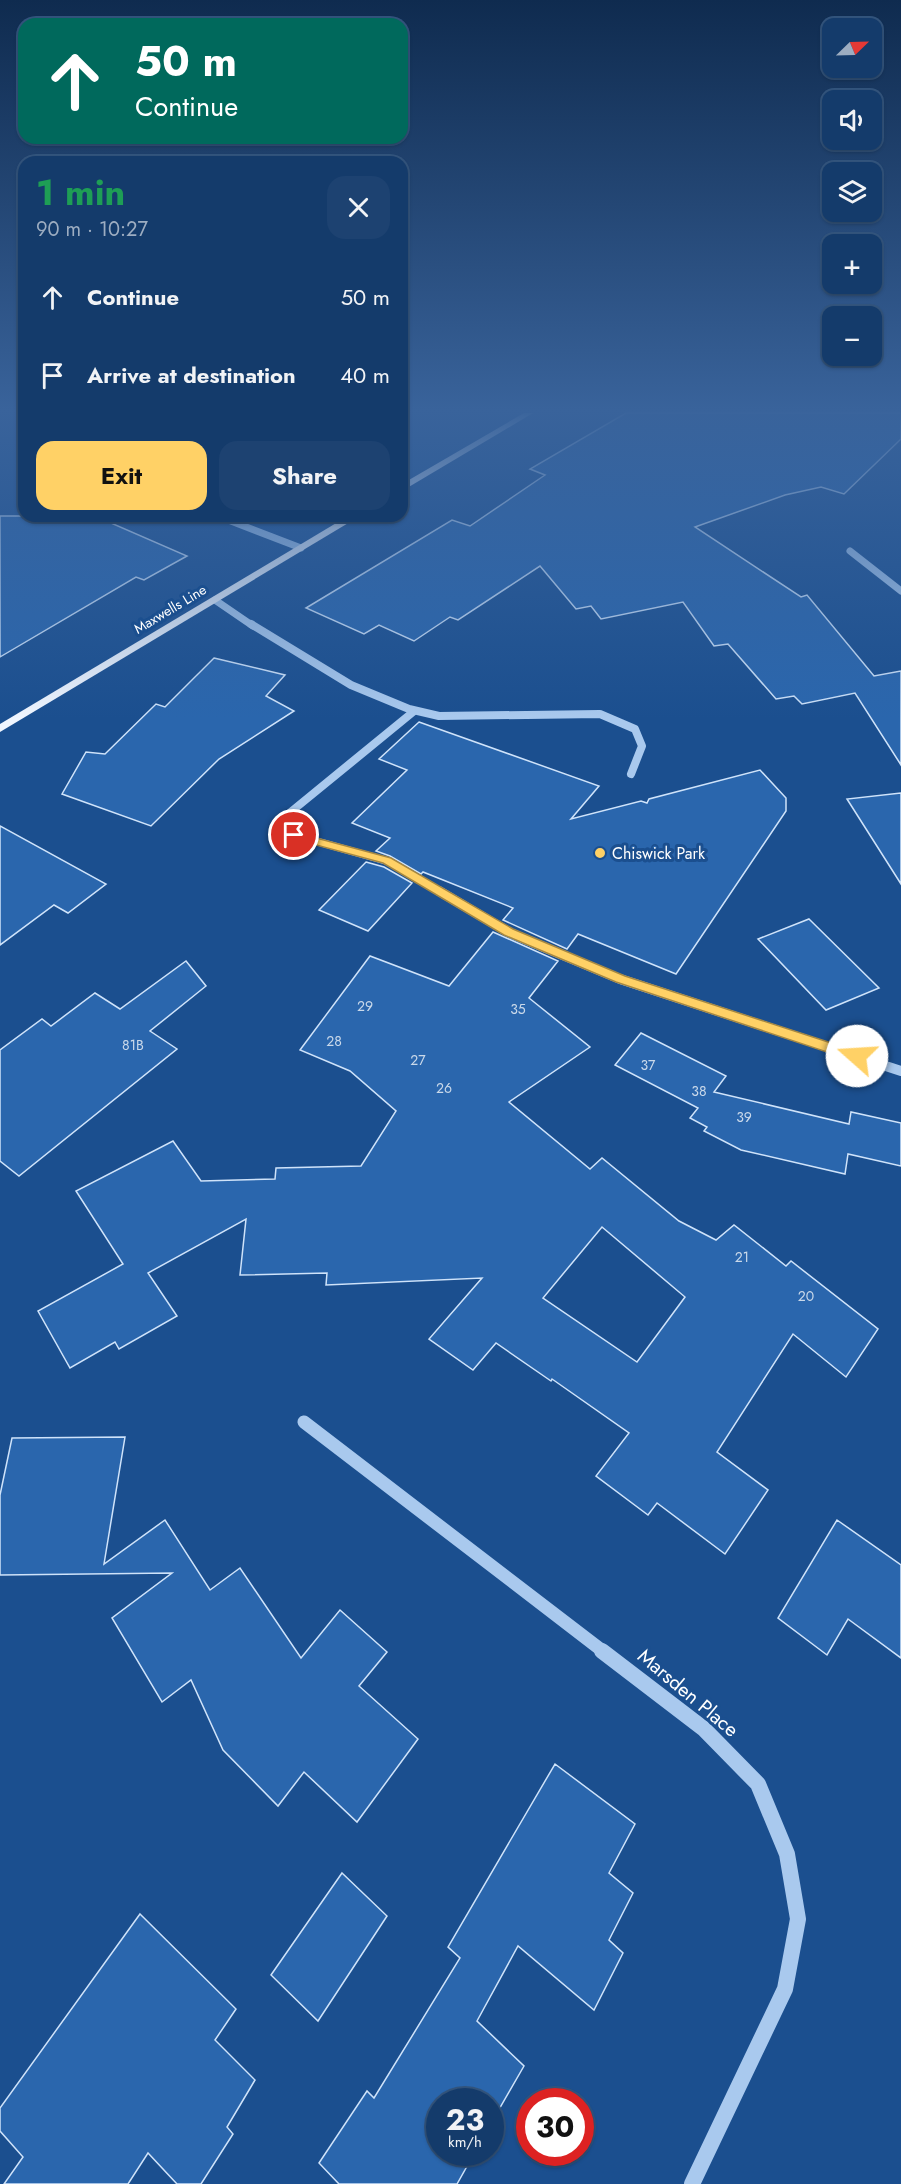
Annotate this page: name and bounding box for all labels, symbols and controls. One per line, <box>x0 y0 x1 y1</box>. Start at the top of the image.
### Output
north arrow <box>822 18 882 78</box>
map controls <box>822 18 882 366</box>
text: 50 m <box>135 31 237 92</box>
icon: ahead <box>36 42 114 120</box>
text: Continue <box>135 87 238 126</box>
button: sound <box>822 90 882 150</box>
button: layers <box>822 162 882 222</box>
text: 1 min <box>36 166 125 218</box>
button: close <box>327 176 390 239</box>
text: 90 m · 10:27 <box>36 215 148 244</box>
button: + <box>822 234 882 294</box>
icon: ahead <box>36 281 69 314</box>
text: Continue <box>87 281 179 313</box>
text: 50 m <box>341 281 390 313</box>
button: − <box>822 306 882 366</box>
icon: arrive <box>36 359 69 392</box>
text: Arrive at destination <box>87 359 296 391</box>
text: 40 m <box>340 359 390 391</box>
button: Exit <box>36 441 207 510</box>
button: Share <box>219 441 390 510</box>
street label: Maxwells Line <box>130 579 210 639</box>
pin <box>268 809 319 860</box>
icon: arrive <box>277 818 310 851</box>
place label: Chiswick Park <box>612 842 706 865</box>
marker: Chiswick Park <box>593 846 607 860</box>
house number: 29 <box>357 996 373 1016</box>
house number: 35 <box>510 999 526 1019</box>
position arrow <box>825 1024 889 1088</box>
house number: 28 <box>326 1031 342 1051</box>
house number: 81B <box>122 1035 144 1055</box>
house number: 27 <box>410 1050 426 1070</box>
house number: 37 <box>641 1055 656 1075</box>
house number: 26 <box>436 1078 452 1098</box>
house number: 38 <box>691 1081 707 1101</box>
house number: 39 <box>736 1107 752 1127</box>
house number: 21 <box>735 1247 749 1267</box>
house number: 20 <box>798 1286 814 1306</box>
street label: Marsden Place <box>631 1642 745 1744</box>
speed limit sign: 30 <box>516 2088 594 2166</box>
text: 23 <box>446 2098 484 2141</box>
text: km/h <box>448 2131 482 2153</box>

